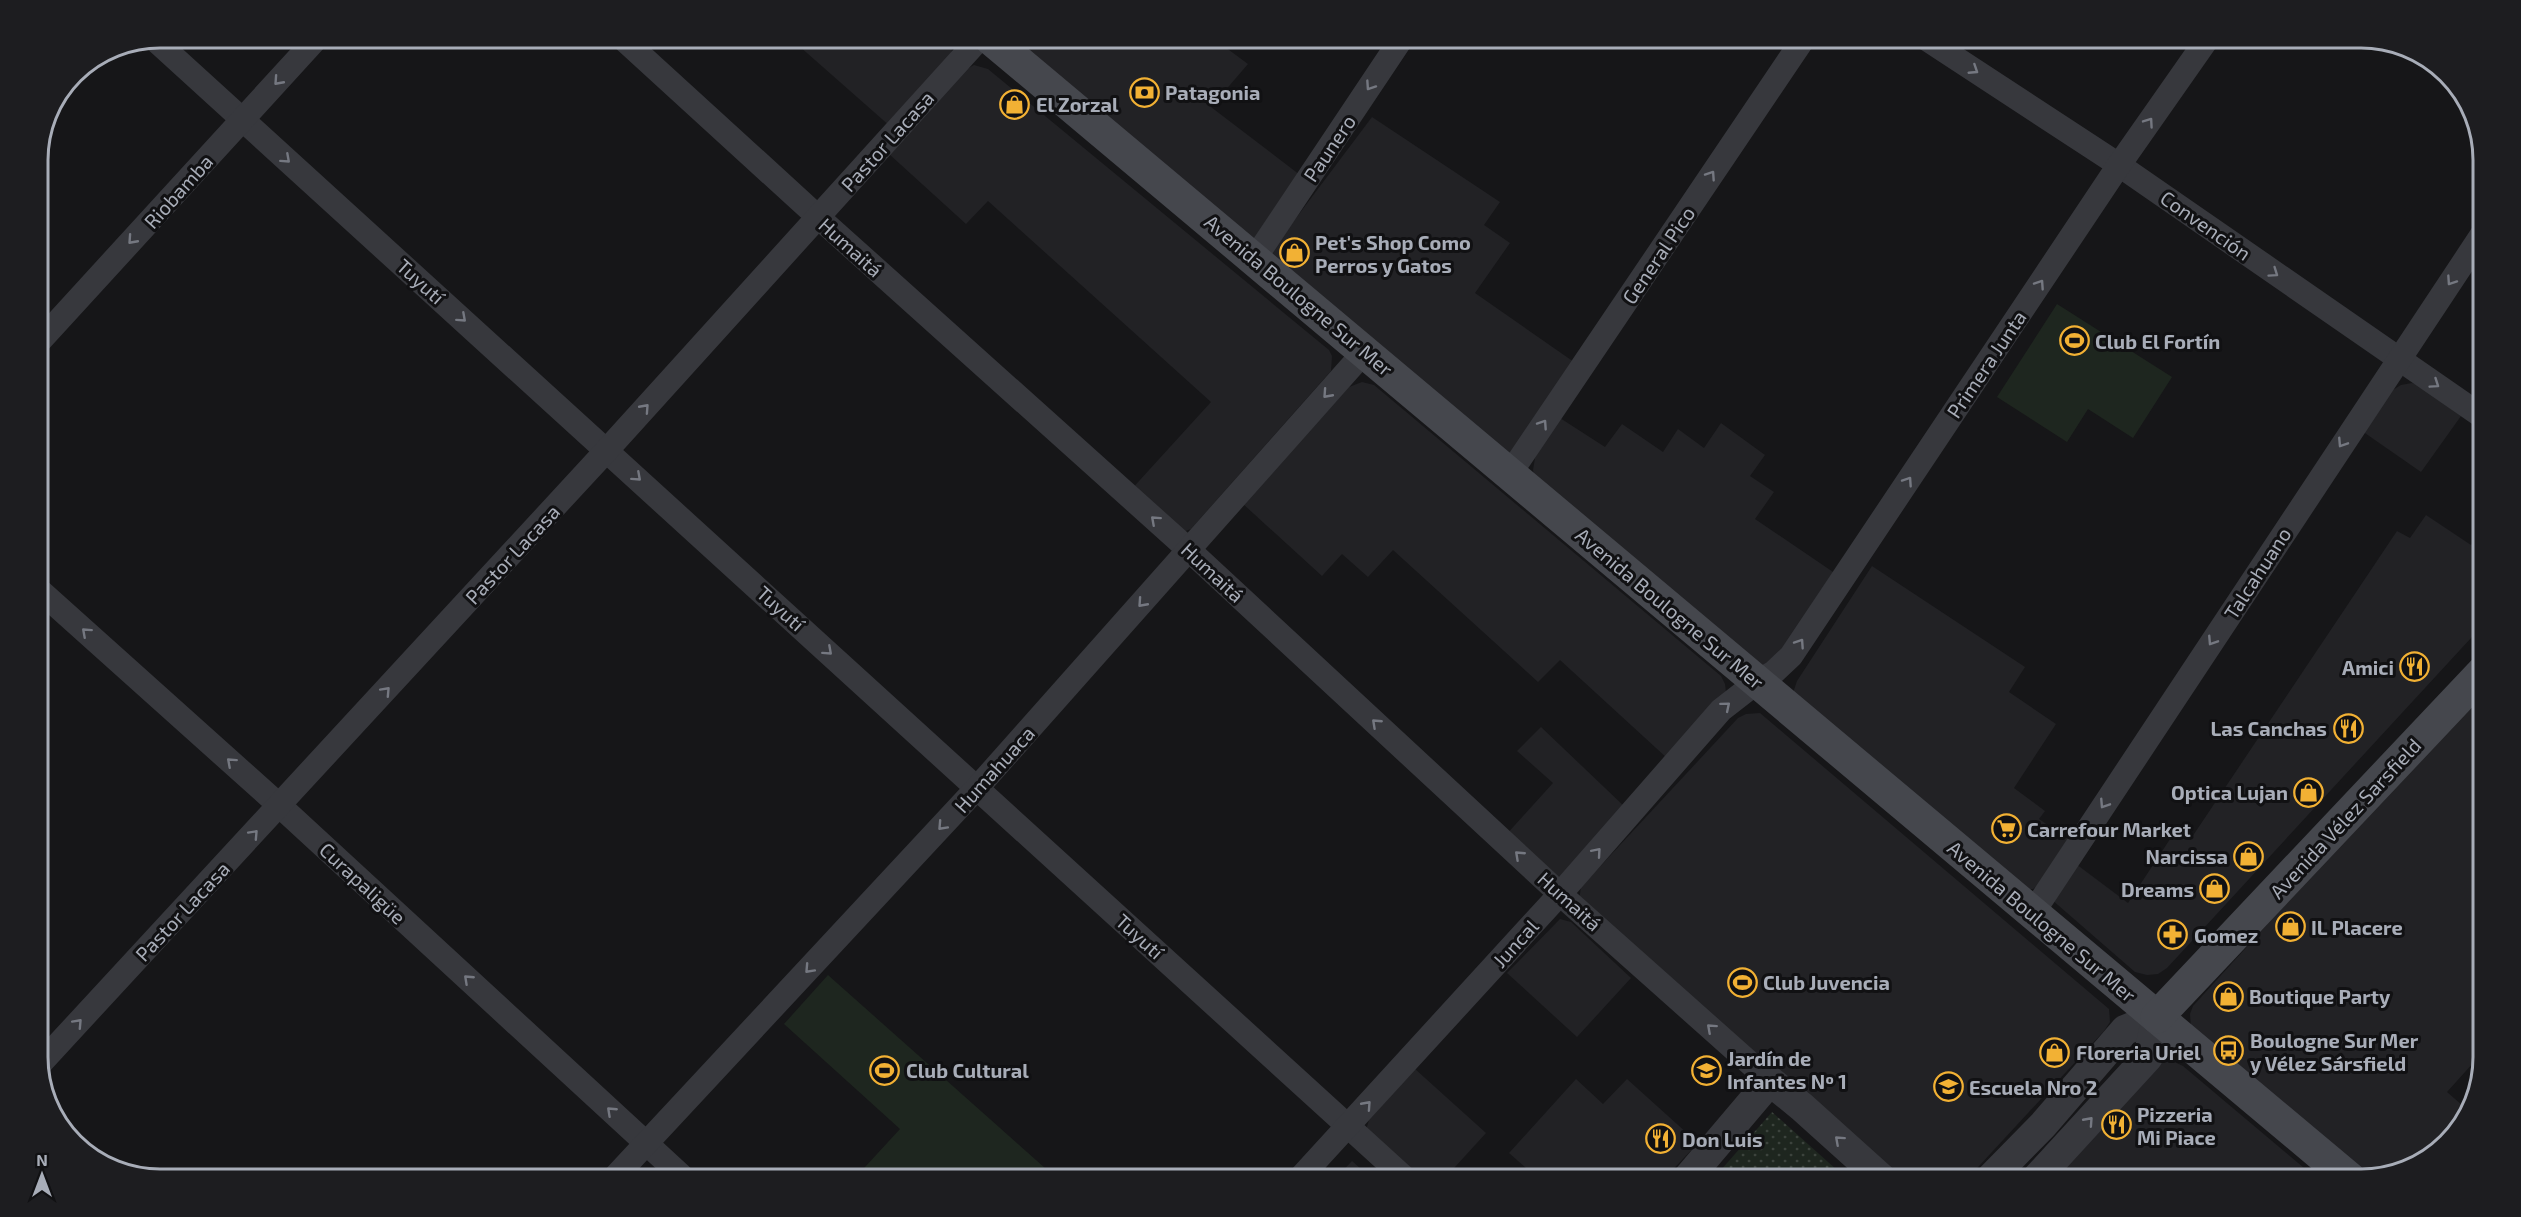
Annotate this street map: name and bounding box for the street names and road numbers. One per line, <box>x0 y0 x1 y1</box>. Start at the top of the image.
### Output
street label: Pastor Lacasa <box>836 86 938 196</box>
street label: Paunero <box>1298 110 1360 186</box>
street label: Riobamba <box>139 149 217 233</box>
street label: Convención <box>2156 185 2256 265</box>
street label: General Pico <box>1617 202 1699 308</box>
street label: Avenida Boulogne Sur Mer <box>1200 209 1398 381</box>
street label: Humaitá <box>814 212 888 282</box>
street label: Tuyutí <box>392 253 451 309</box>
street label: Primera Junta <box>1941 306 2031 422</box>
street label: Pastor Lacasa <box>460 499 564 609</box>
street label: Avenida Boulogne Sur Mer <box>1571 522 1769 694</box>
street label: Talcahuano <box>2219 523 2295 623</box>
street label: Humaitá <box>1177 537 1249 607</box>
street label: Tuyutí <box>752 580 811 636</box>
street label: Humahuaca <box>949 721 1039 817</box>
street label: Avenida Vélez Sarsfield <box>2264 733 2426 903</box>
street label: Avenida Boulogne Sur Mer <box>1943 835 2141 1007</box>
street label: Curapaligüe <box>315 837 411 929</box>
street label: Pastor Lacasa <box>130 856 234 966</box>
street label: Humaitá <box>1533 866 1607 936</box>
street label: Tuyutí <box>1111 908 1170 964</box>
street label: Juncal <box>1487 914 1543 972</box>

